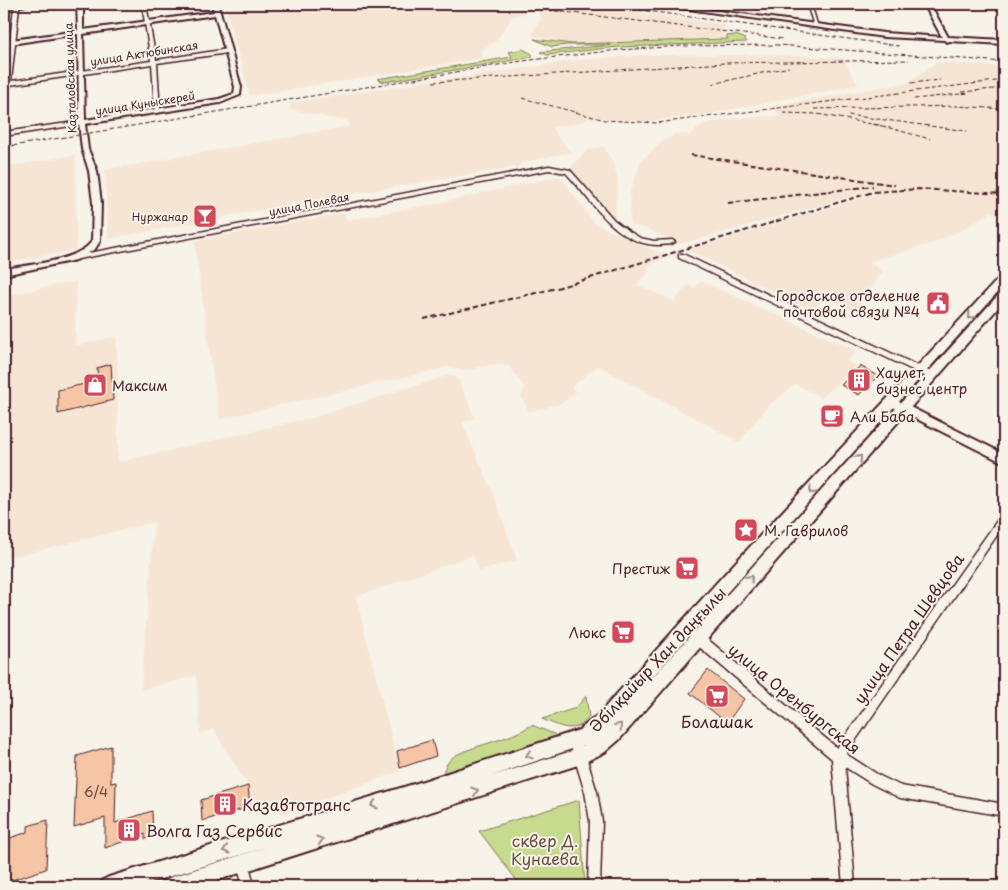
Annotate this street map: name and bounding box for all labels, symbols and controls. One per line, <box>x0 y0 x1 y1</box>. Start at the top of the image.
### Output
street label: Казталовская улица <box>60 22 80 134</box>
street label: улица Актюбинская <box>89 36 199 70</box>
street label: улица Куныскерей <box>94 87 196 119</box>
street label: улица Полевая <box>267 188 351 220</box>
bar icon: Нуржанар <box>192 203 218 229</box>
place label: Нуржанар <box>132 208 188 225</box>
place label: Городское отделение почтовой связи №4 <box>776 285 920 322</box>
public building icon: Городское отделение почтовой связи №4 <box>925 290 951 316</box>
one-way arrow <box>968 310 977 319</box>
place label: Хаулет, бизнес центр <box>876 362 967 399</box>
building icon: Хаулет, бизнес центр <box>846 367 872 393</box>
shop icon: Максим <box>82 372 108 398</box>
place label: Максим <box>112 375 168 396</box>
cafe icon: Али Баба <box>819 403 845 429</box>
place label: Али Баба <box>850 406 915 427</box>
one-way arrow <box>853 454 862 463</box>
one-way arrow <box>809 485 818 494</box>
place icon: М. Гаврилов <box>733 517 759 543</box>
place label: М. Гаврилов <box>764 520 848 541</box>
street label: улица Петра Шевцова <box>847 548 969 708</box>
supermarket icon: Престиж <box>674 555 700 581</box>
place label: Престиж <box>612 558 671 579</box>
one-way arrow <box>744 575 753 584</box>
street label: Әбілқайыр Хан даңғылы <box>583 581 731 737</box>
supermarket icon: Люкс <box>610 619 636 645</box>
place label: Люкс <box>569 622 606 643</box>
street label: улица Оренбургская <box>724 637 866 759</box>
supermarket icon: Болашак <box>704 683 730 709</box>
place label: Болашак <box>681 709 753 733</box>
one-way arrow <box>614 723 623 732</box>
one-way arrow <box>525 749 533 759</box>
house number: 6/4 <box>84 781 108 802</box>
one-way arrow <box>471 786 479 796</box>
building icon: Казавтотранс <box>212 791 238 817</box>
place label: Казавтотранс <box>242 792 351 816</box>
one-way arrow <box>370 800 379 810</box>
building icon: Волга Газ Сервис <box>116 817 142 843</box>
place label: Волга Газ Сервис <box>146 818 282 842</box>
park label: сквер Д. Кунаева <box>511 828 579 870</box>
one-way arrow <box>316 835 324 845</box>
one-way arrow <box>223 845 231 855</box>

